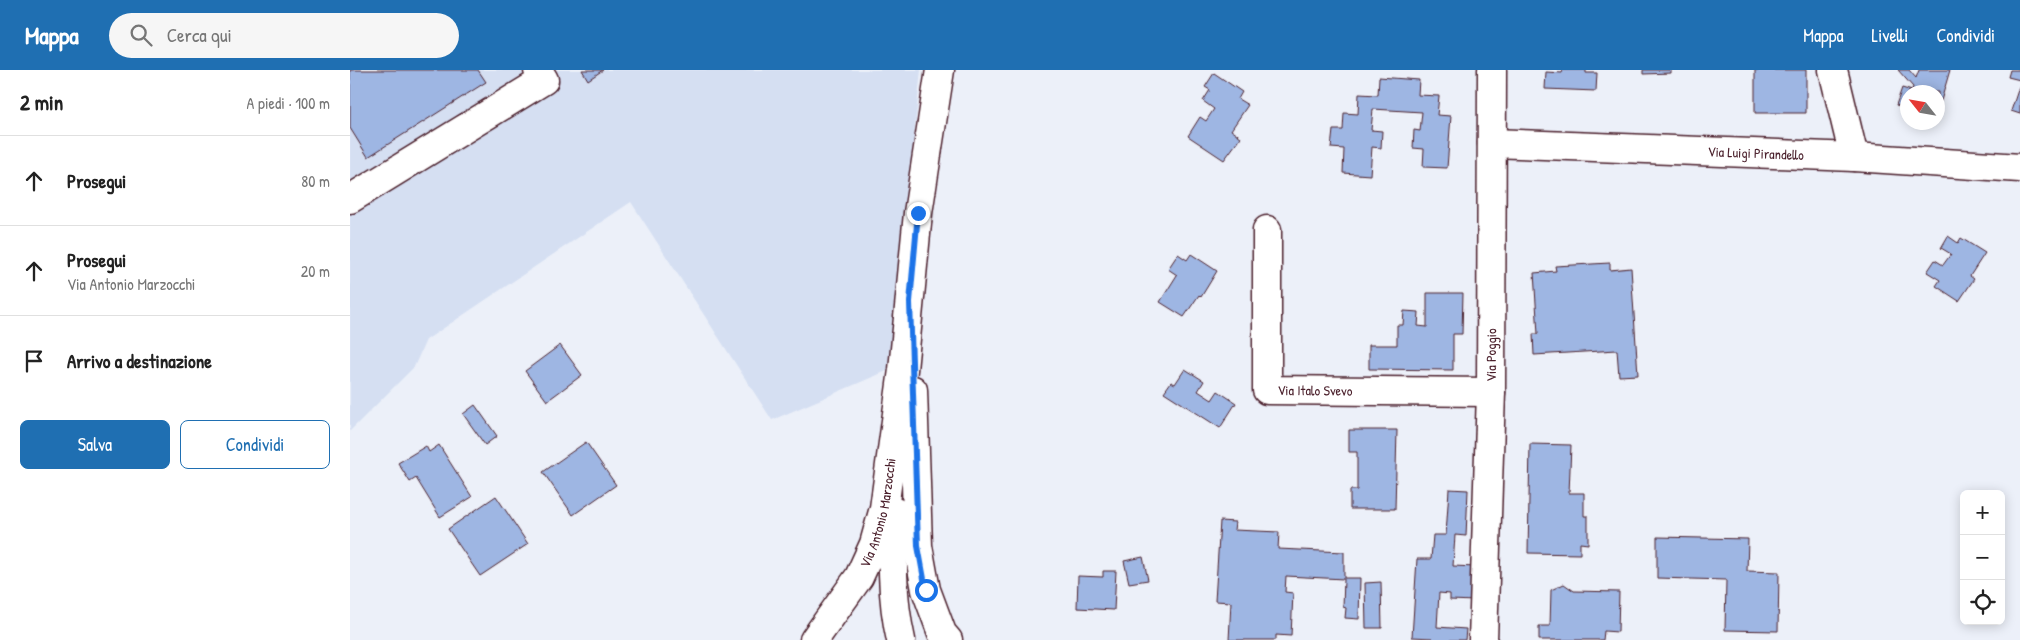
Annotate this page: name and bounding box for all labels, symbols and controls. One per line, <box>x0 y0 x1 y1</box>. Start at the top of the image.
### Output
search box <box>109 13 459 58</box>
text: Mappa <box>25 19 79 51</box>
icon: search <box>127 21 155 49</box>
text: Cerca qui <box>167 22 232 48</box>
text: Mappa <box>1803 23 1844 48</box>
text: Livelli <box>1872 23 1908 48</box>
text: Condividi <box>1936 23 1995 48</box>
north arrow <box>1900 85 1945 130</box>
text: 2 min <box>20 88 63 117</box>
text: A piedi · 100 m <box>247 92 330 114</box>
street label: Via Luigi Pirandello <box>1707 141 1805 164</box>
icon: ahead <box>20 167 48 195</box>
text: Prosegui <box>67 168 126 194</box>
text: 80 m <box>301 170 330 192</box>
route end <box>907 202 930 225</box>
text: Prosegui <box>67 247 126 273</box>
icon: ahead <box>20 257 48 285</box>
text: 20 m <box>301 260 330 282</box>
text: Via Antonio Marzocchi <box>67 273 195 295</box>
street label: Via Poggio <box>1481 328 1501 382</box>
icon: arrive <box>20 347 48 375</box>
text: Arrivo a destinazione <box>67 348 212 374</box>
street label: Via Italo Svevo <box>1277 380 1353 400</box>
button: Salva <box>20 420 170 469</box>
button: Condividi <box>180 420 330 469</box>
street label: Via Antonio Marzocchi <box>855 457 900 570</box>
map controls <box>1960 490 2005 625</box>
button: + <box>1960 490 2005 535</box>
button: − <box>1960 535 2005 580</box>
route start <box>915 579 938 602</box>
button: locate <box>1960 580 2005 625</box>

